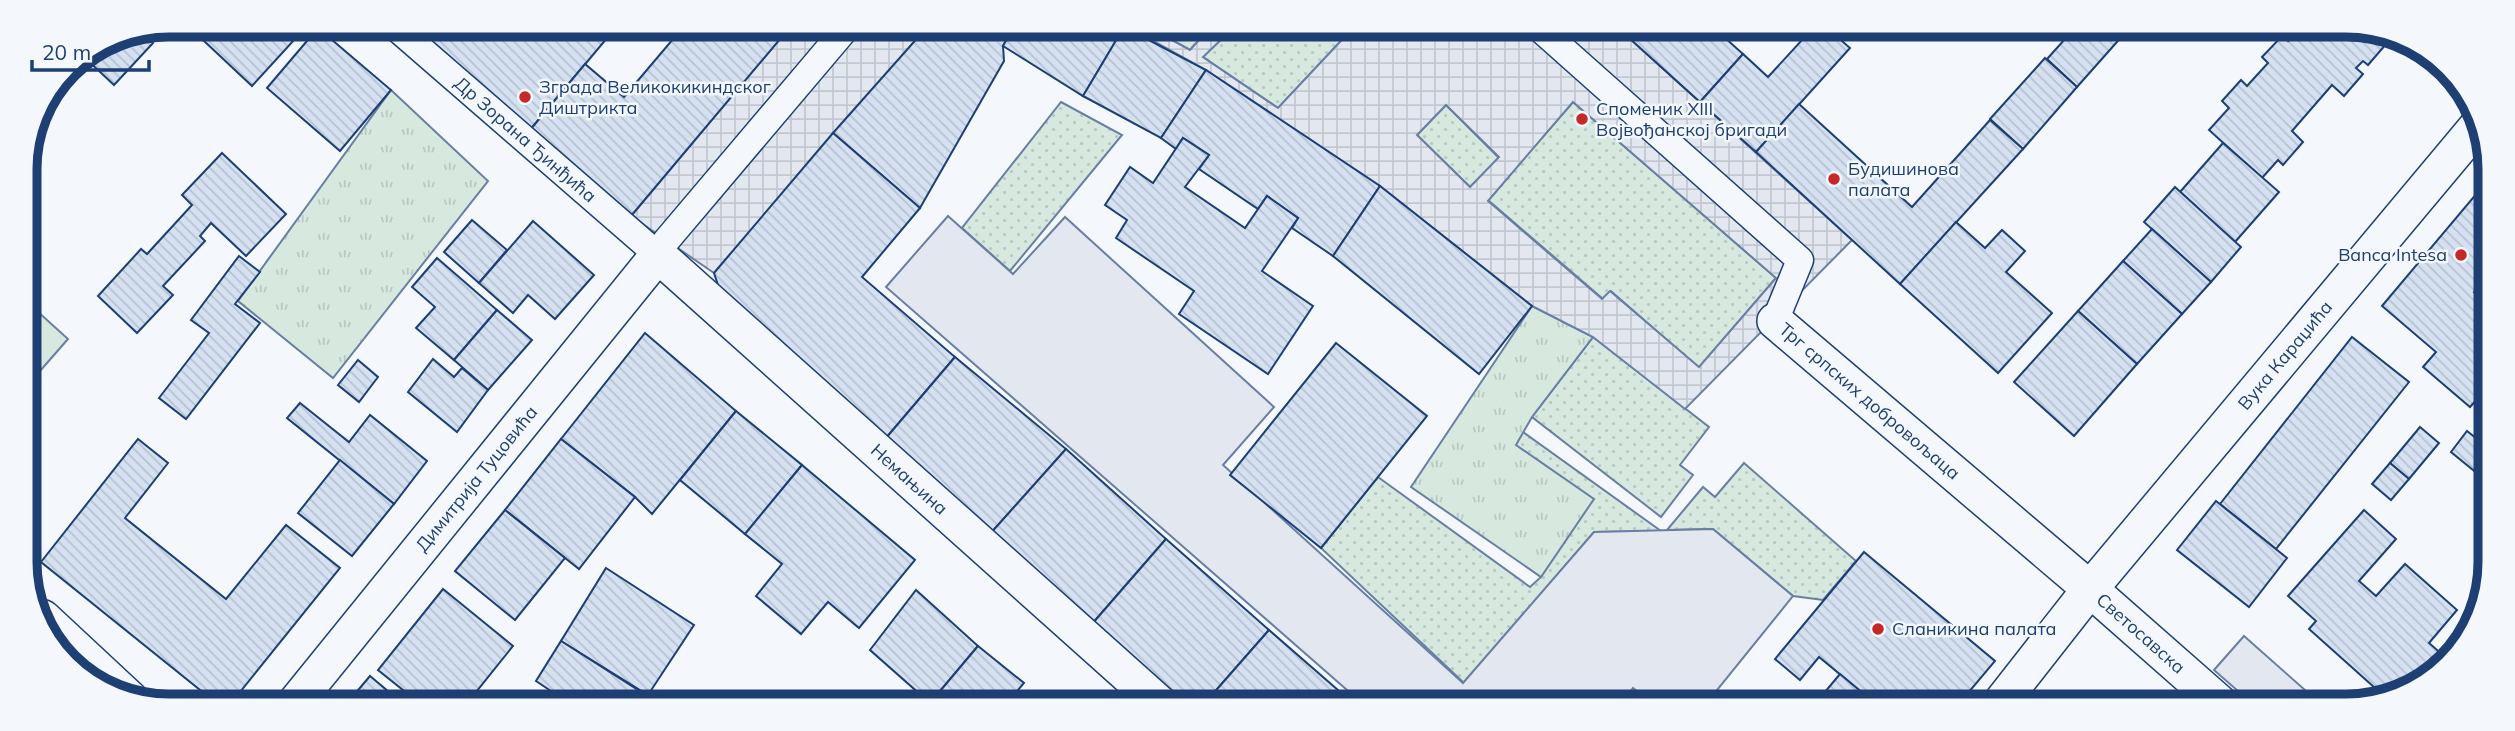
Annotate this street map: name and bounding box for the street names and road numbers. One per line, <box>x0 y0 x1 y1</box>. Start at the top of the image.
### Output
street label: Др Зорана Ђинђића <box>450 71 601 207</box>
street label: Вука Караџића <box>2233 296 2337 414</box>
street label: Трг српских добровољаца <box>1774 317 1965 484</box>
street label: Димитрија Туцовића <box>410 401 542 556</box>
street label: Немањина <box>866 439 953 520</box>
street label: Светосавска <box>2092 588 2190 678</box>

